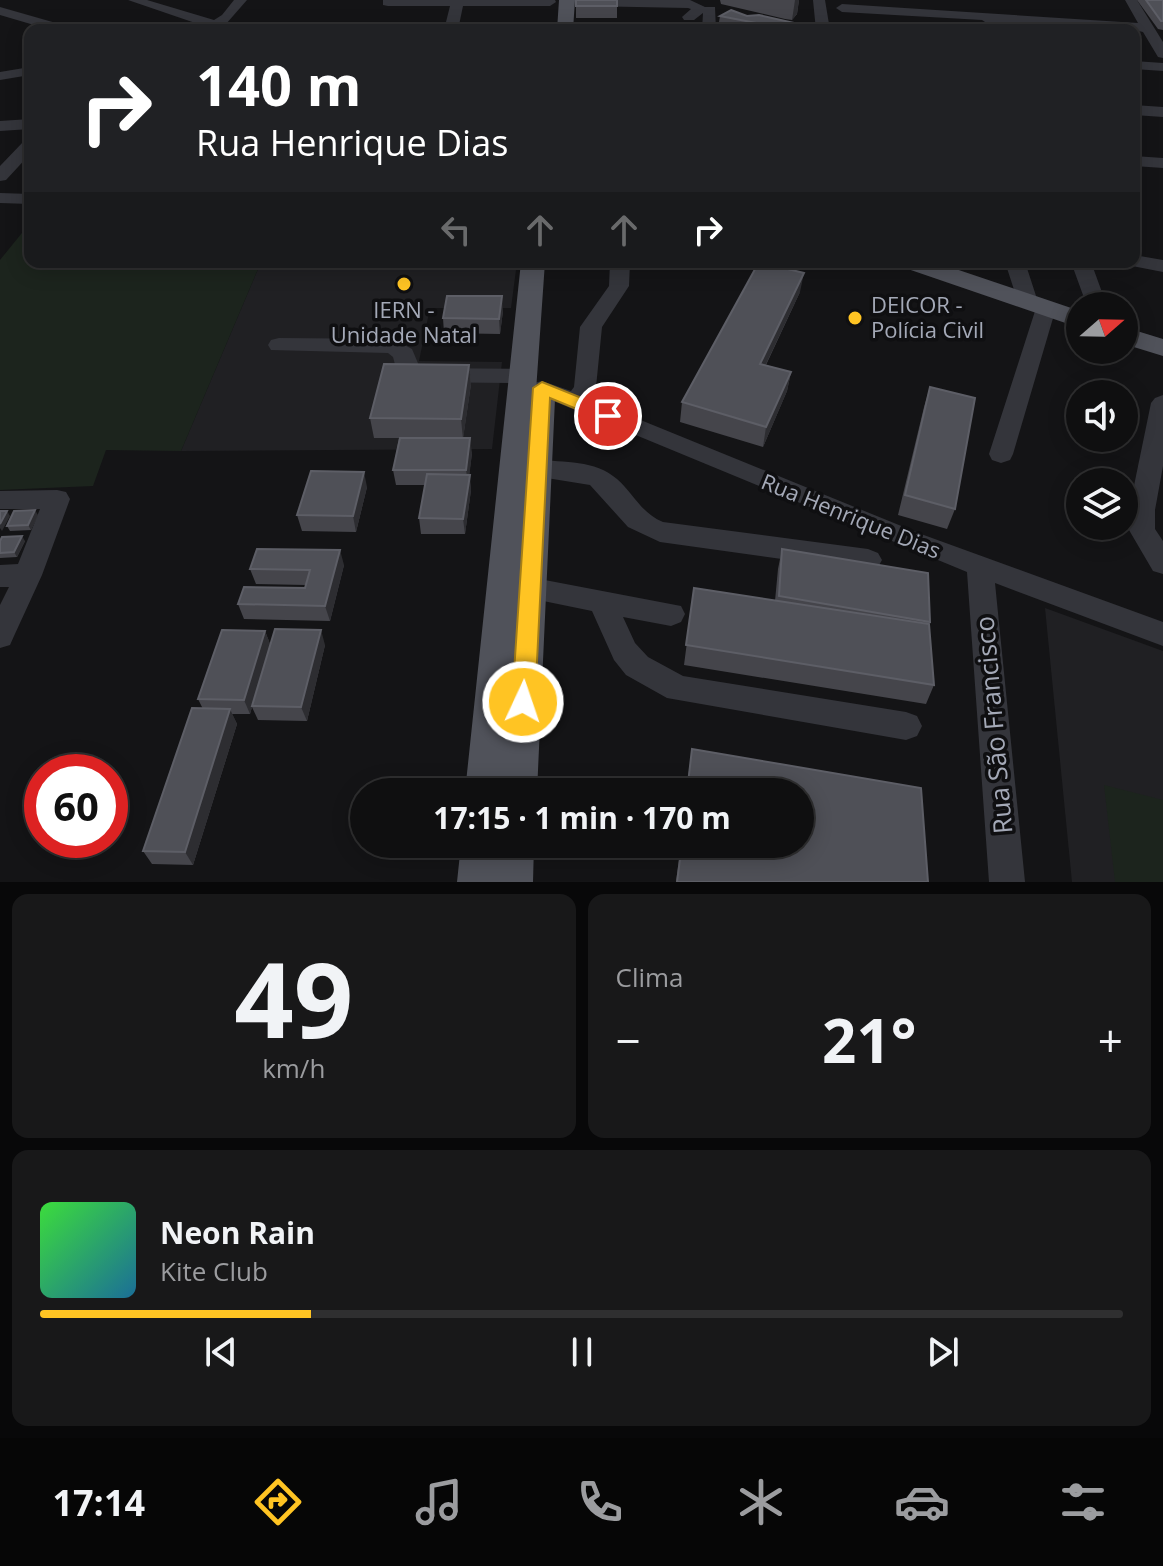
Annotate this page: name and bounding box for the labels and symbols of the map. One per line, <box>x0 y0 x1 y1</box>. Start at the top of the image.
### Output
marker: IERN - Unidade Natal <box>395 275 413 293</box>
place label: DEICOR - Polícia Civil <box>871 289 984 344</box>
north arrow <box>1066 292 1138 364</box>
place label: IERN - Unidade Natal <box>331 294 477 349</box>
marker: DEICOR - Polícia Civil <box>846 309 864 327</box>
pin <box>574 382 642 450</box>
street label: Rua Henrique Dias <box>757 465 945 565</box>
street label: Rua São Francisco <box>966 615 1020 835</box>
position arrow <box>481 660 565 744</box>
speed limit sign: 60 <box>24 754 128 858</box>

